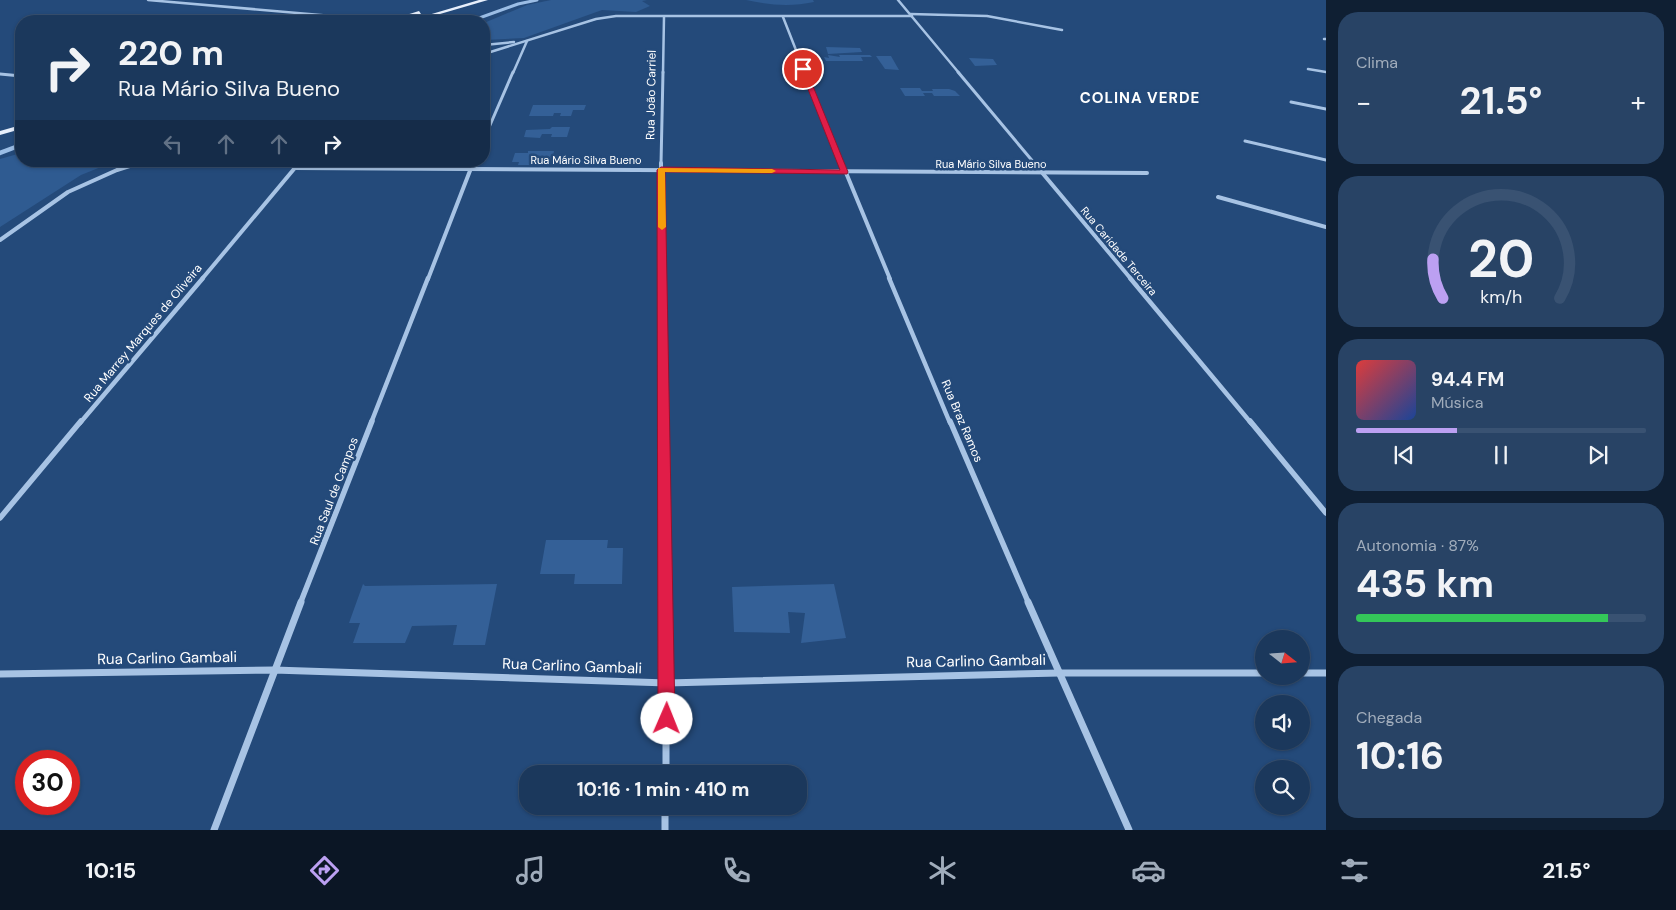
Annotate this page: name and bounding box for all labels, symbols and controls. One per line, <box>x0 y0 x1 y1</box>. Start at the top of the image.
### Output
text: 220 m <box>118 30 224 76</box>
icon: right <box>35 35 100 100</box>
pin <box>782 48 824 90</box>
street label: Rua João Carriel <box>642 50 660 140</box>
text: Clima <box>1356 52 1398 73</box>
icon: arrive <box>789 55 817 83</box>
text: Rua Mário Silva Bueno <box>118 74 340 103</box>
text: 21.5° <box>1460 76 1542 126</box>
text: − <box>1356 84 1371 121</box>
text: + <box>1631 84 1646 121</box>
district label: COLINA VERDE <box>1080 88 1200 108</box>
icon: left <box>159 130 187 158</box>
icon: ahead <box>212 130 240 158</box>
icon: ahead <box>265 130 293 158</box>
icon: right <box>318 130 346 158</box>
street label: Rua Mário Silva Bueno <box>530 153 642 167</box>
street label: Rua Mário Silva Bueno <box>935 157 1047 171</box>
street label: Rua Caridade Terceira <box>1078 204 1160 298</box>
text: 20 <box>1468 225 1534 293</box>
street label: Rua Marrey Marques de Oliveira <box>80 261 206 405</box>
text: km/h <box>1480 285 1522 309</box>
text: 94.4 FM <box>1431 367 1504 392</box>
street label: Rua Braz Ramos <box>937 377 987 465</box>
text: Música <box>1431 392 1483 413</box>
street label: Rua Saul de Campos <box>306 435 362 547</box>
icon: previous <box>1390 441 1418 469</box>
icon: pause <box>1487 441 1515 469</box>
icon: next <box>1584 441 1612 469</box>
text: Autonomia · 87% <box>1356 535 1479 556</box>
text: 435 km <box>1356 559 1494 609</box>
north arrow <box>1255 630 1310 685</box>
map controls <box>1255 630 1310 815</box>
street label: Rua Carlino Gambali <box>97 647 237 669</box>
street label: Rua Carlino Gambali <box>906 650 1046 672</box>
street label: Rua Carlino Gambali <box>502 654 642 678</box>
position arrow <box>640 692 692 744</box>
button: sound <box>1255 695 1310 750</box>
text: Chegada <box>1356 707 1422 728</box>
text: 10:16 <box>1356 731 1444 781</box>
speed limit sign: 30 <box>15 750 80 815</box>
button: search <box>1255 760 1310 815</box>
text: 10:16 · 1 min · 410 m <box>577 777 749 802</box>
icon: directions <box>307 853 342 888</box>
icon: music <box>513 853 548 888</box>
icon: phone <box>719 853 754 888</box>
icon: climate <box>925 853 960 888</box>
icon: car <box>1131 853 1166 888</box>
icon: filters <box>1337 853 1372 888</box>
text: 10:15 <box>85 856 136 885</box>
text: 21.5° <box>1543 856 1591 885</box>

